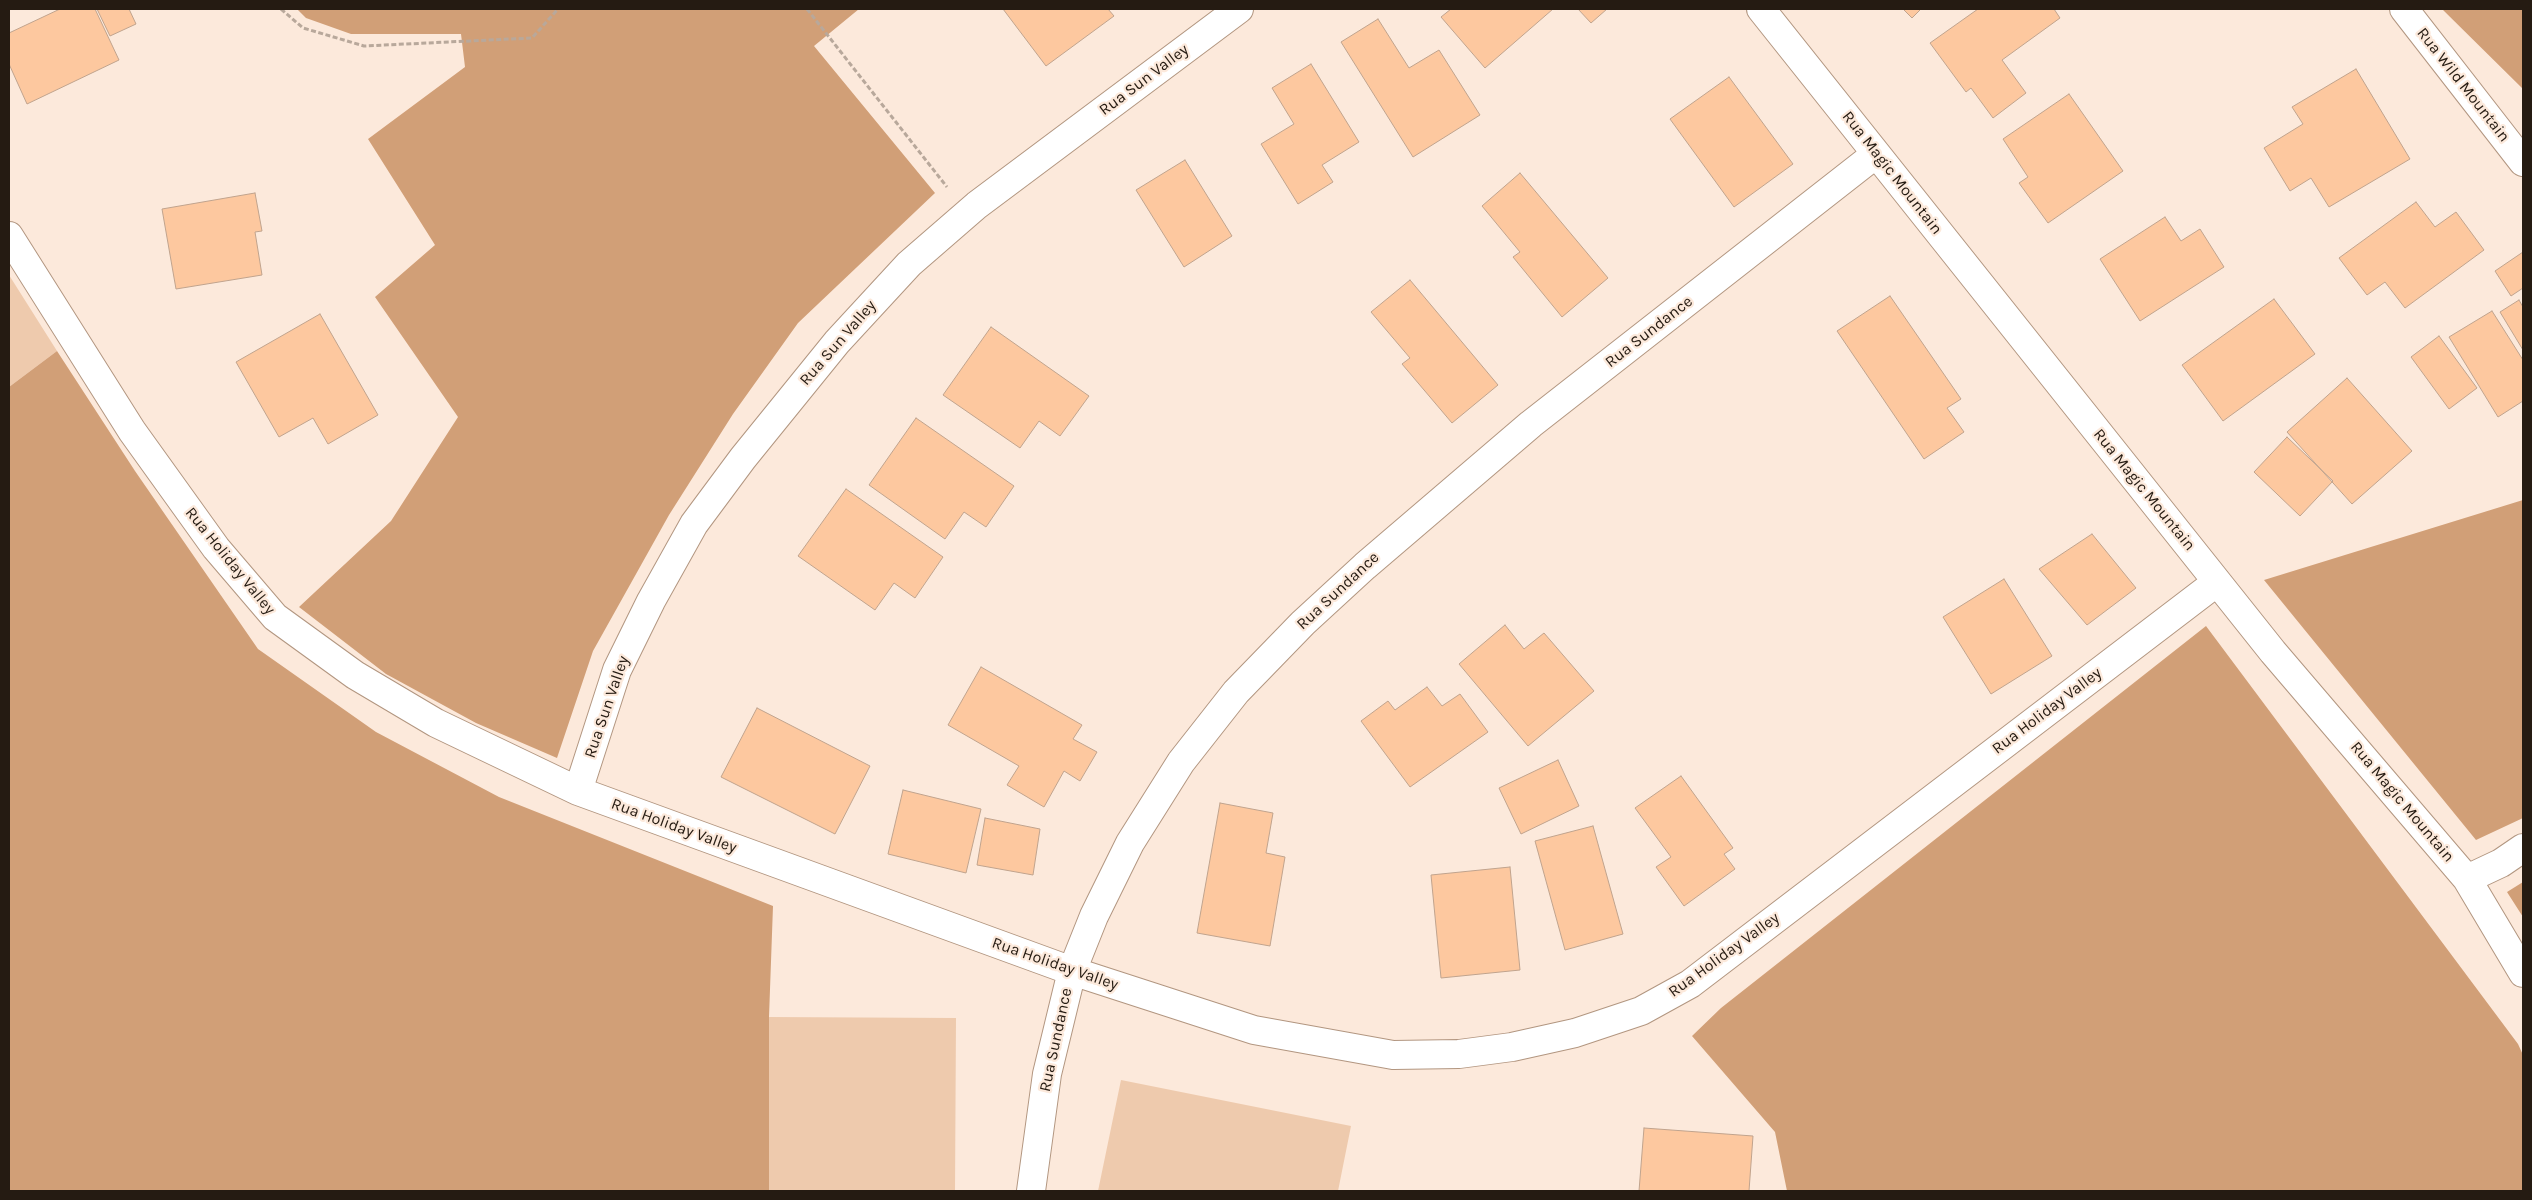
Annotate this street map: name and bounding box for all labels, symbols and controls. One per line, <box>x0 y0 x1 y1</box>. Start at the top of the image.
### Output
street label: Rua Wild Mountain <box>2412 24 2514 146</box>
street label: Rua Sun Valley <box>1096 40 1192 120</box>
street label: Rua Magic Mountain <box>1838 108 1946 238</box>
street label: Rua Sundance <box>1602 292 1696 372</box>
street label: Rua Sun Valley <box>796 296 880 390</box>
street label: Rua Magic Mountain <box>2089 425 2199 555</box>
street label: Rua Holiday Valley <box>181 504 279 618</box>
street label: Rua Sundance <box>1293 548 1383 634</box>
street label: Rua Sun Valley <box>581 653 633 761</box>
street label: Rua Holiday Valley <box>1988 664 2106 758</box>
street label: Rua Magic Mountain <box>2346 738 2458 866</box>
street label: Rua Holiday Valley <box>609 794 739 858</box>
street label: Rua Holiday Valley <box>1665 908 1783 1002</box>
street label: Rua Holiday Valley <box>989 933 1121 995</box>
street label: Rua Sundance <box>1036 986 1076 1094</box>

